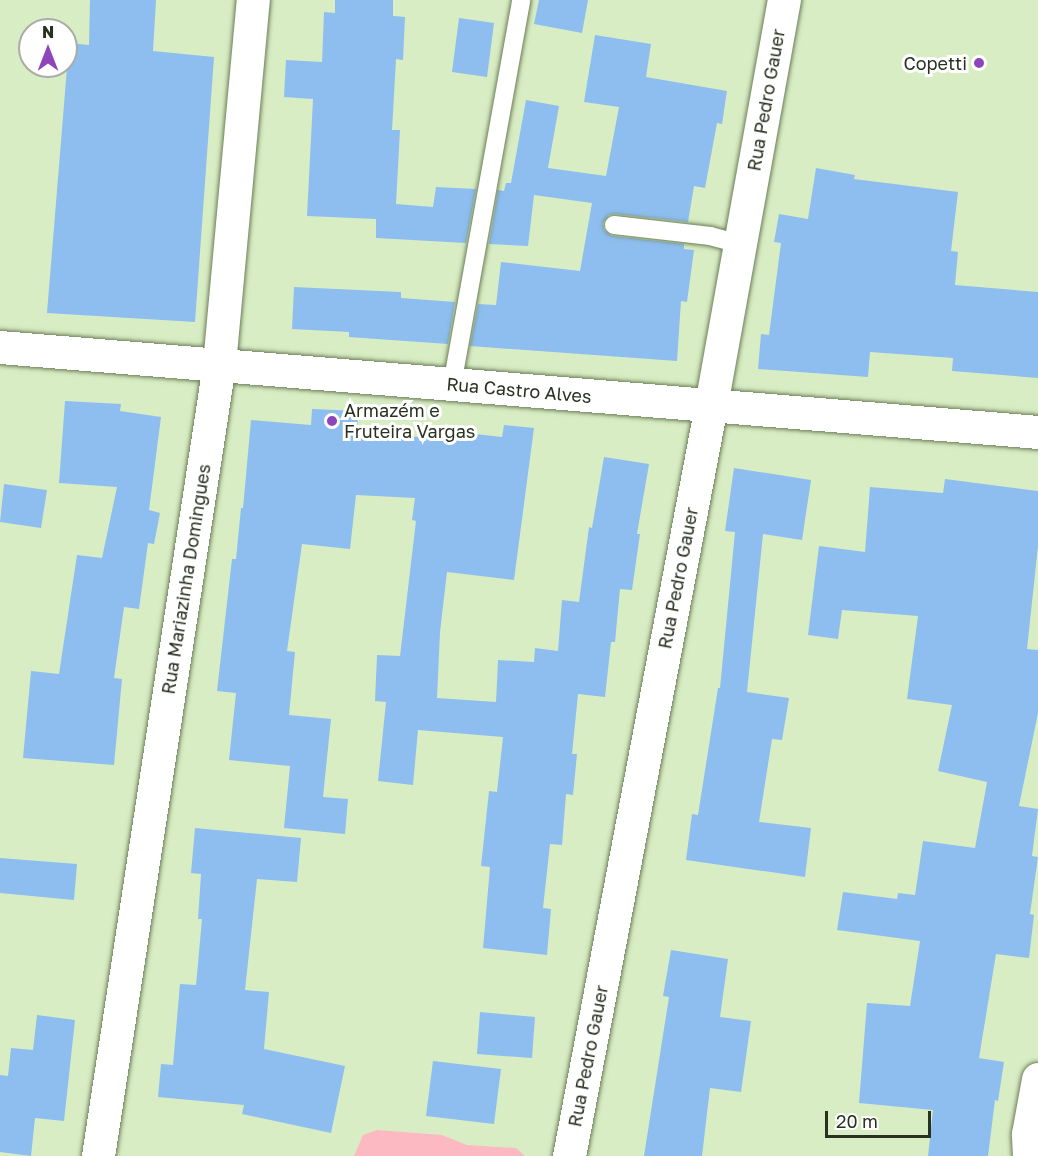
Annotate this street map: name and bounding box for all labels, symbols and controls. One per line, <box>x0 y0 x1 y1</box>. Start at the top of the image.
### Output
north arrow <box>18 18 78 78</box>
text: N <box>42 22 54 42</box>
street label: Rua Pedro Gauer <box>743 27 789 173</box>
place label: Copetti <box>903 52 967 74</box>
marker: Copetti <box>972 56 986 70</box>
street label: Rua Castro Alves <box>446 373 592 407</box>
place label: Armazém e Fruteira Vargas <box>344 400 475 442</box>
marker: Armazém e Fruteira Vargas <box>325 414 339 428</box>
street label: Rua Mariazinha Domingues <box>157 462 215 696</box>
street label: Rua Pedro Gauer <box>654 505 702 651</box>
street label: Rua Pedro Gauer <box>564 983 612 1129</box>
scale bar <box>828 1099 934 1137</box>
text: 20 m <box>836 1110 878 1132</box>

